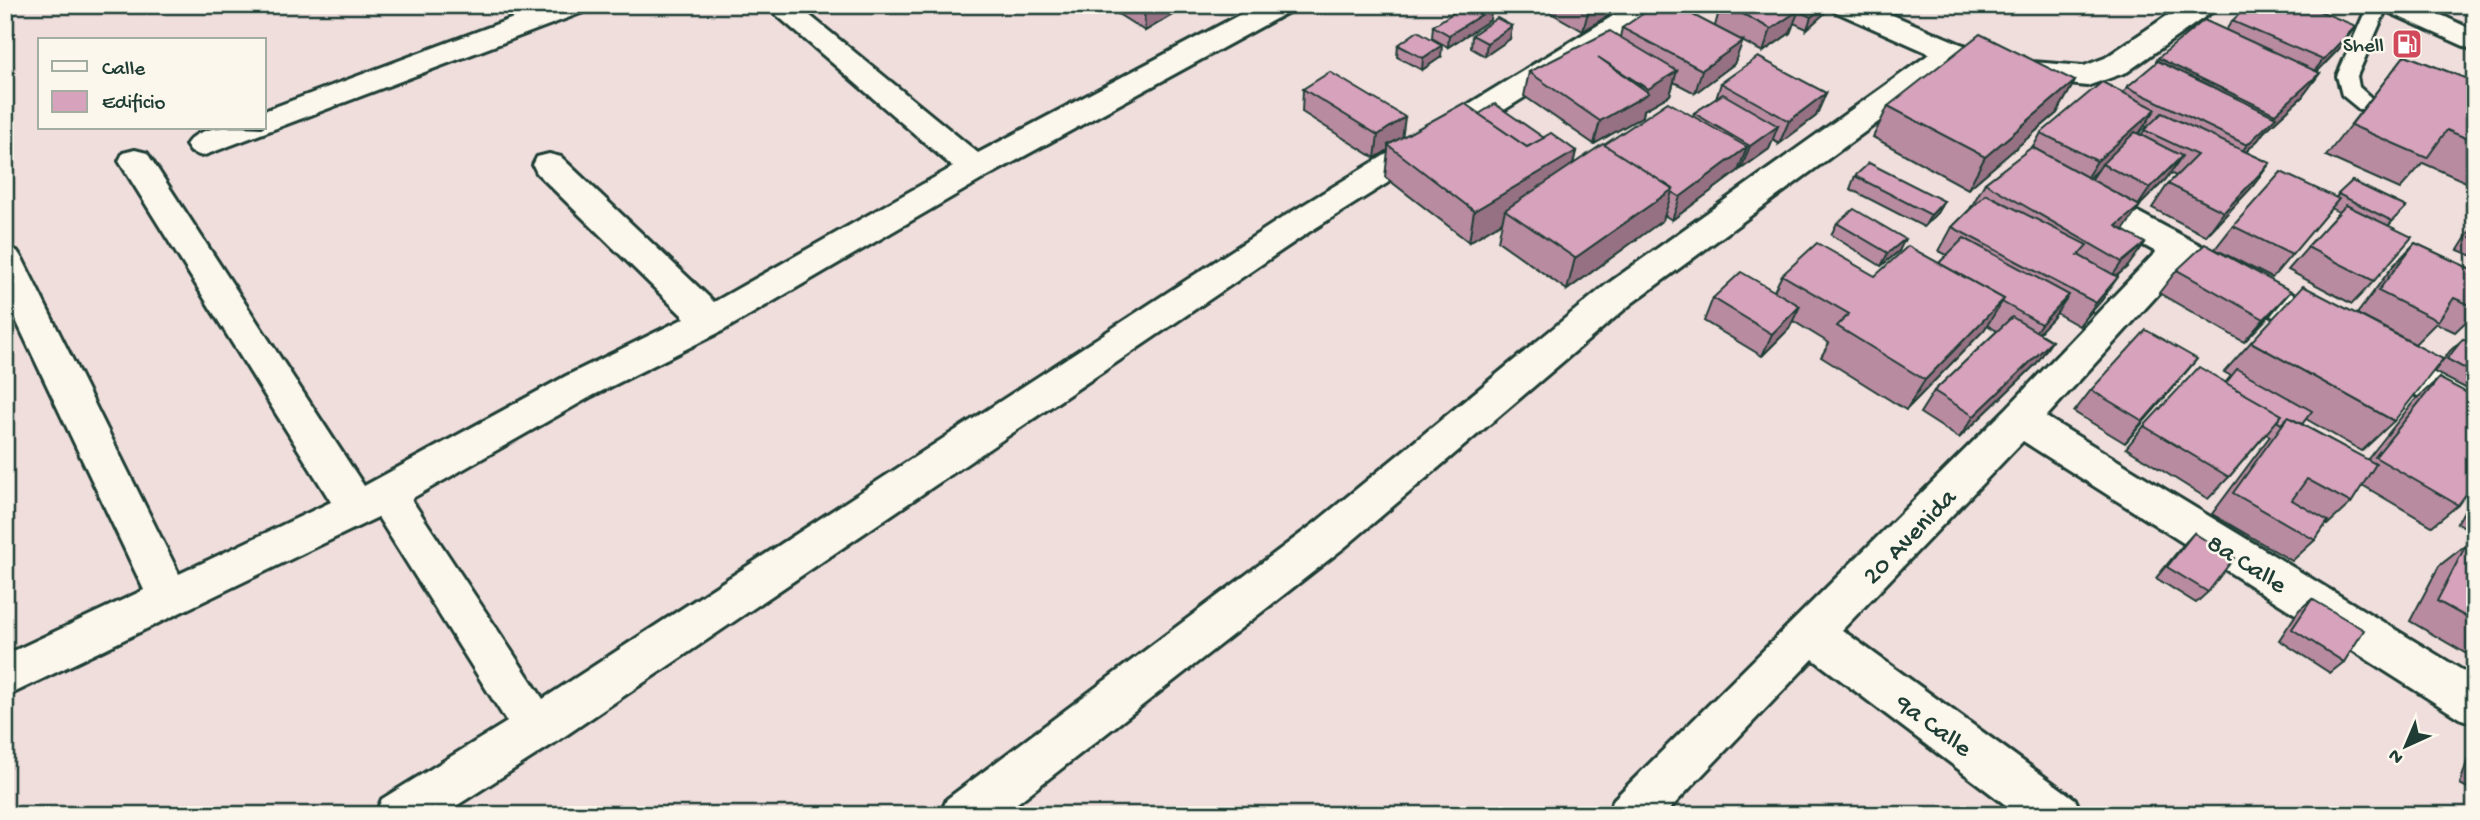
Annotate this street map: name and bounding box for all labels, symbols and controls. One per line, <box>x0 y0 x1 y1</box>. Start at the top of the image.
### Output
fuel station icon: Shell <box>2390 27 2424 61</box>
place label: Shell <box>2343 35 2384 60</box>
legend <box>38 38 266 130</box>
text: Calle <box>102 58 146 83</box>
text: Edificio <box>102 92 166 117</box>
street label: 20 Avenida <box>1858 483 1966 593</box>
street label: 8a Calle <box>2200 529 2292 603</box>
street label: 9a Calle <box>1887 689 1977 766</box>
north arrow <box>2372 712 2442 782</box>
text: N <box>2384 743 2409 768</box>

